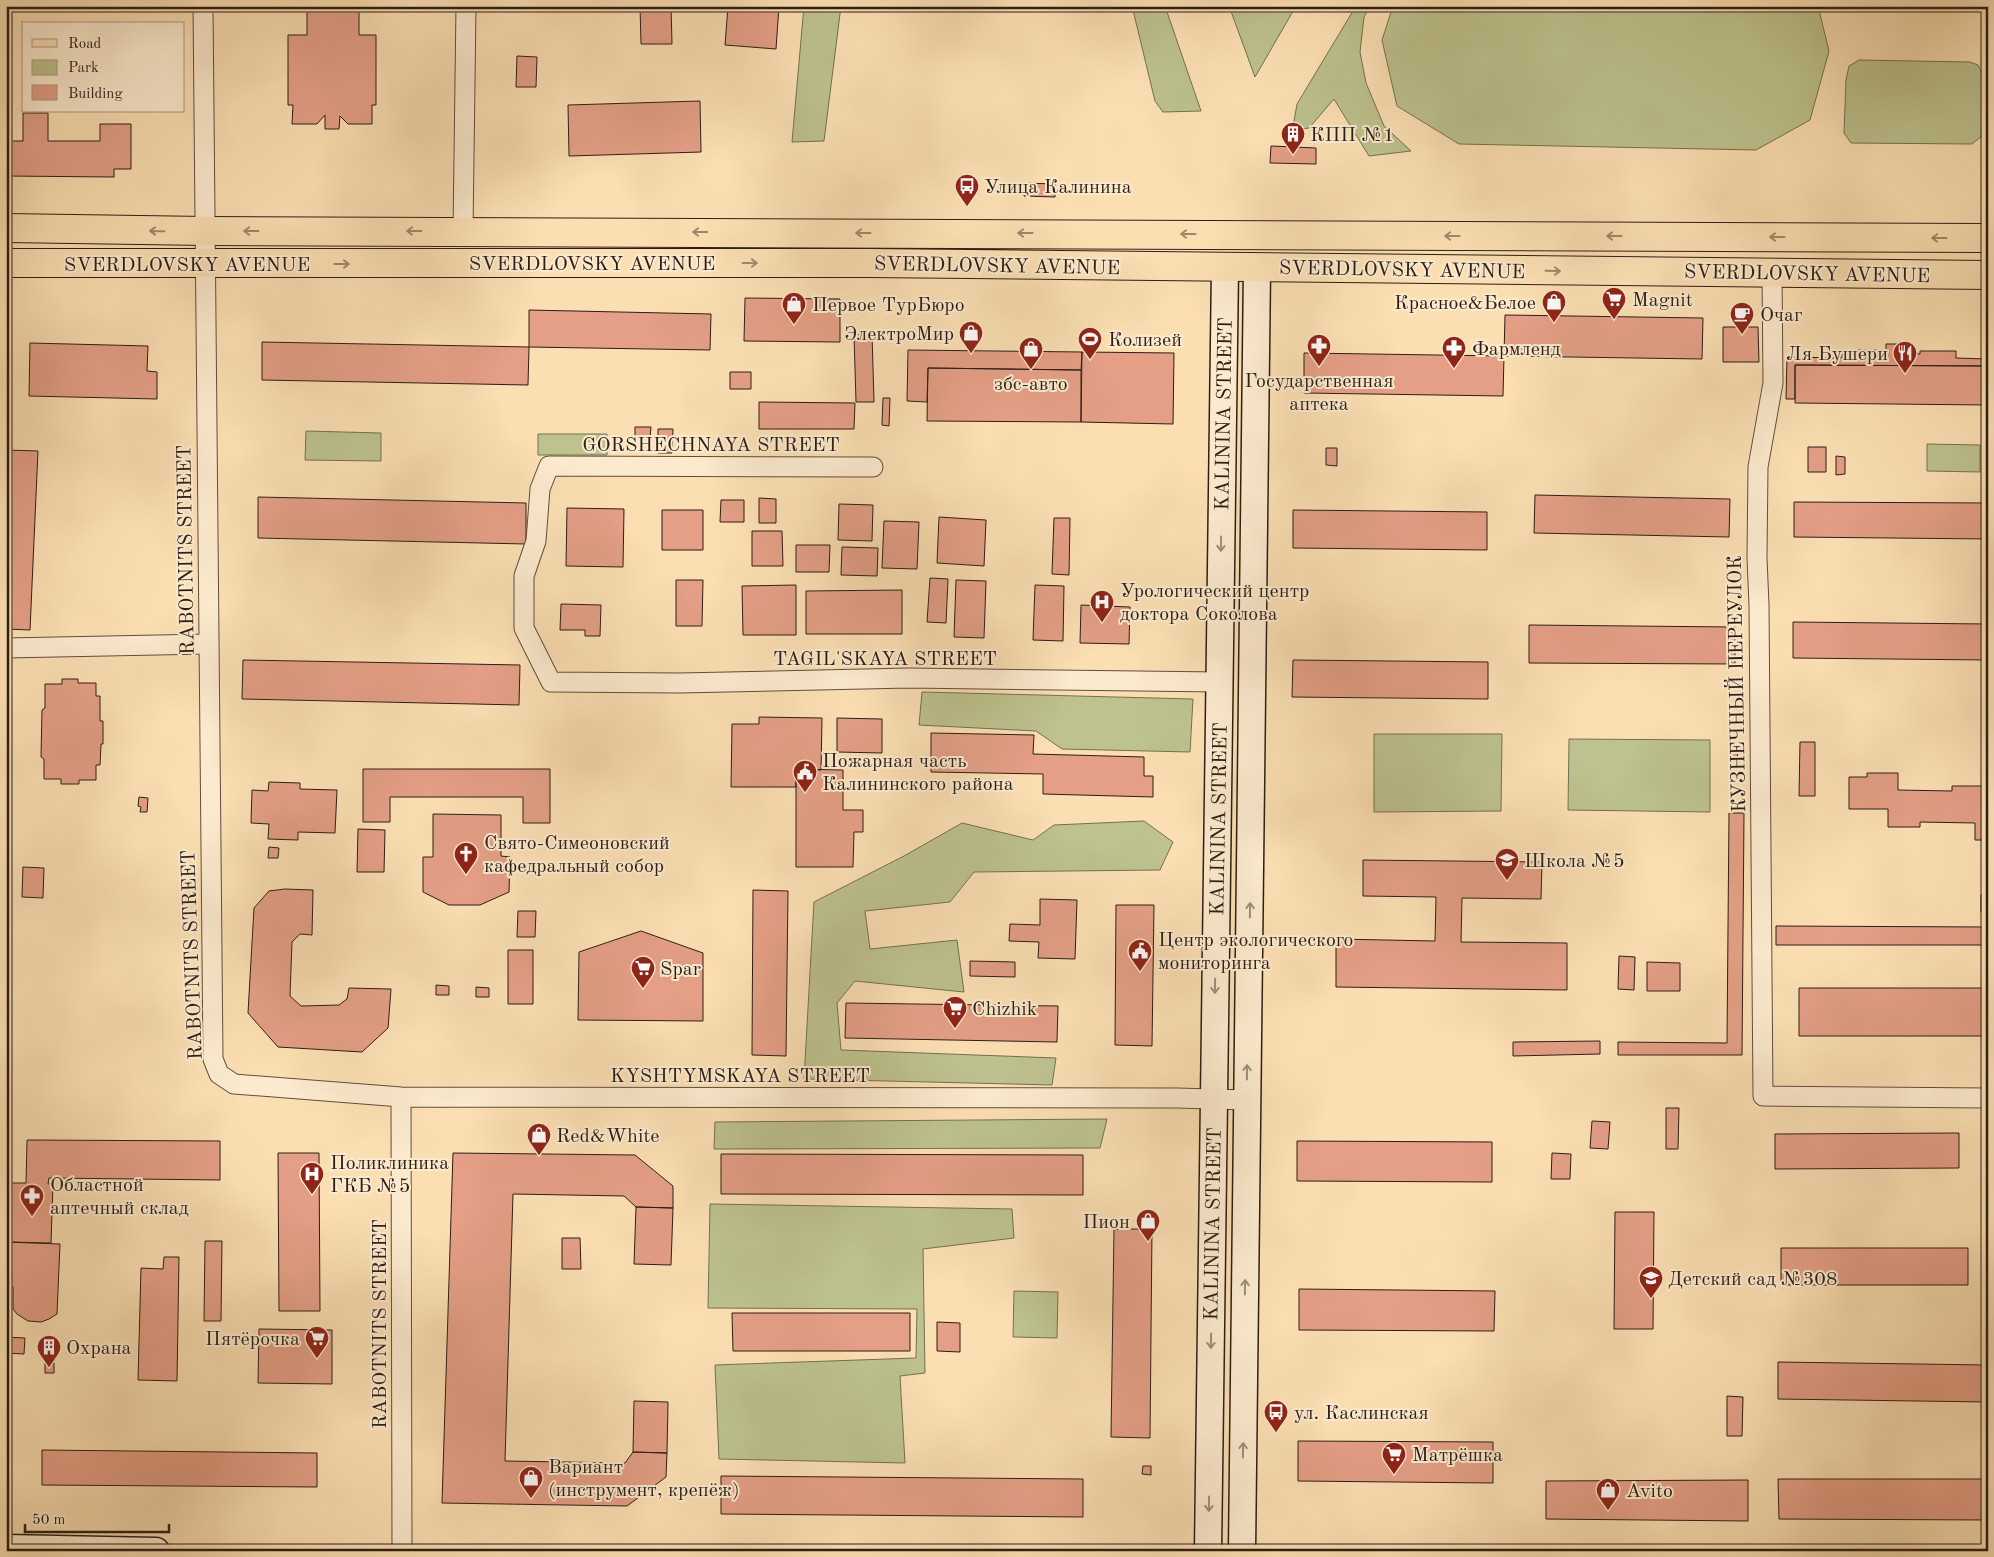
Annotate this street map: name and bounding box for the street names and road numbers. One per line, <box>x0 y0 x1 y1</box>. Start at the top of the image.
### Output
street label: SVERDLOVSKY AVENUE <box>469 255 715 275</box>
street label: SVERDLOVSKY AVENUE <box>874 255 1120 279</box>
street label: SVERDLOVSKY AVENUE <box>64 256 310 276</box>
street label: SVERDLOVSKY AVENUE <box>1279 259 1525 283</box>
street label: SVERDLOVSKY AVENUE <box>1684 263 1930 287</box>
street label: KALININA STREET <box>1213 317 1237 511</box>
street label: GORSHECHNAYA STREET <box>582 436 840 456</box>
street label: RABOTNITS STREET <box>175 445 199 655</box>
street label: КУЗНЕЧНЫЙ ПЕРЕУЛОК <box>1723 555 1750 813</box>
street label: TAGIL'SKAYA STREET <box>773 650 997 670</box>
street label: KALININA STREET <box>1208 722 1232 916</box>
street label: RABOTNITS STREET <box>179 850 207 1060</box>
street label: KYSHTYMSKAYA STREET <box>610 1067 870 1087</box>
street label: KALININA STREET <box>1202 1127 1226 1321</box>
street label: RABOTNITS STREET <box>371 1219 391 1429</box>

